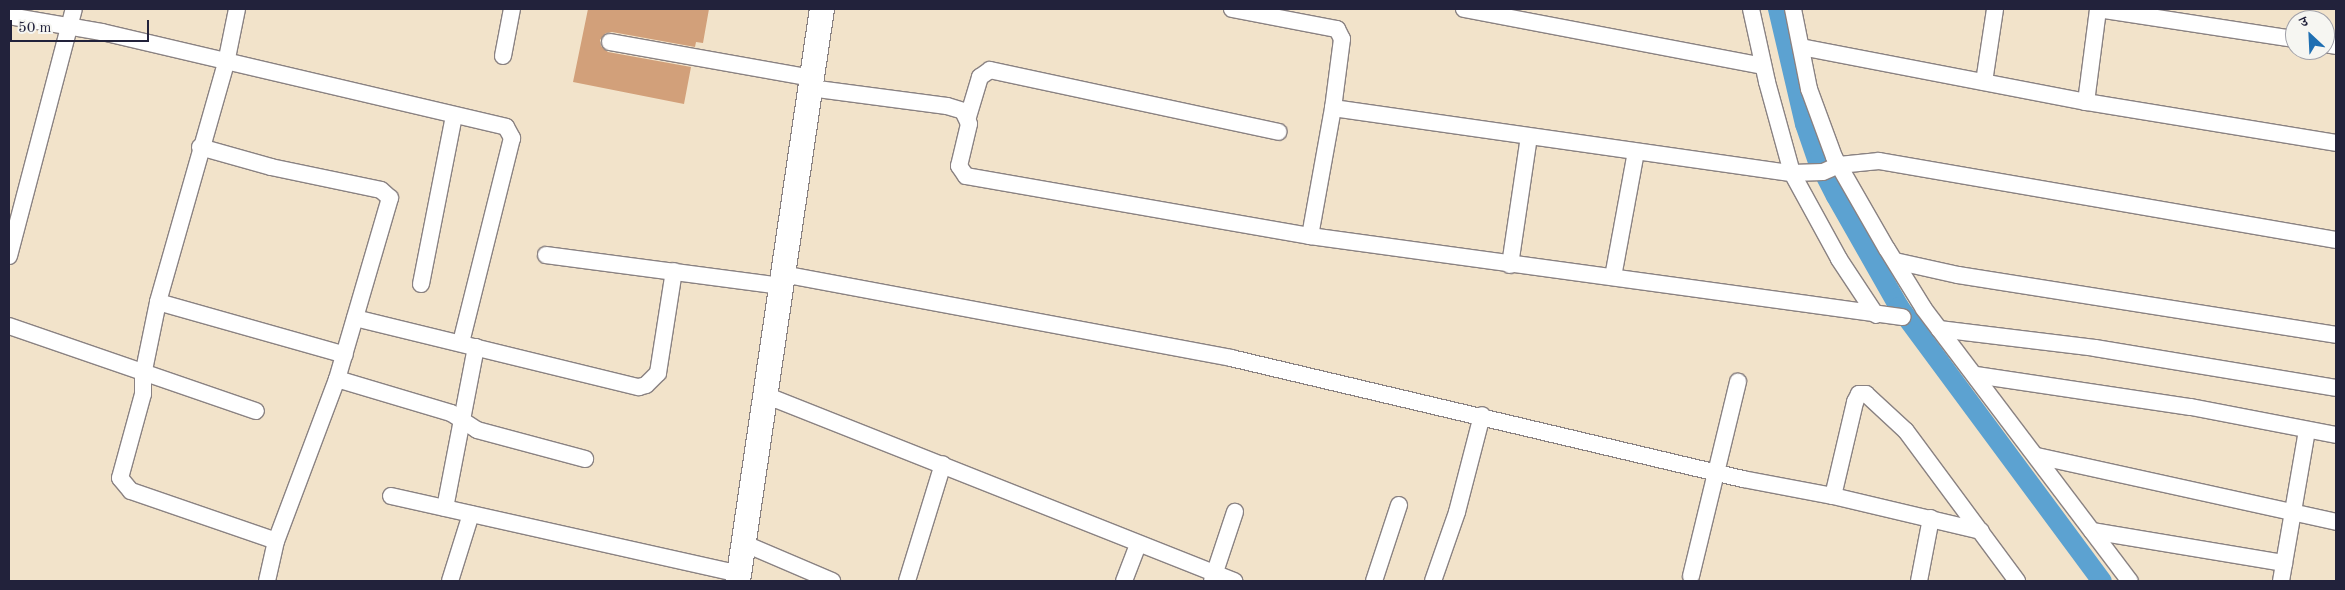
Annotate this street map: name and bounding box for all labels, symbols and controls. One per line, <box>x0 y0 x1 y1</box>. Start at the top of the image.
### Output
scale bar <box>12 10 151 42</box>
north arrow <box>2285 10 2335 60</box>
text: उ <box>2298 14 2310 30</box>
text: 50 m <box>18 21 52 36</box>

